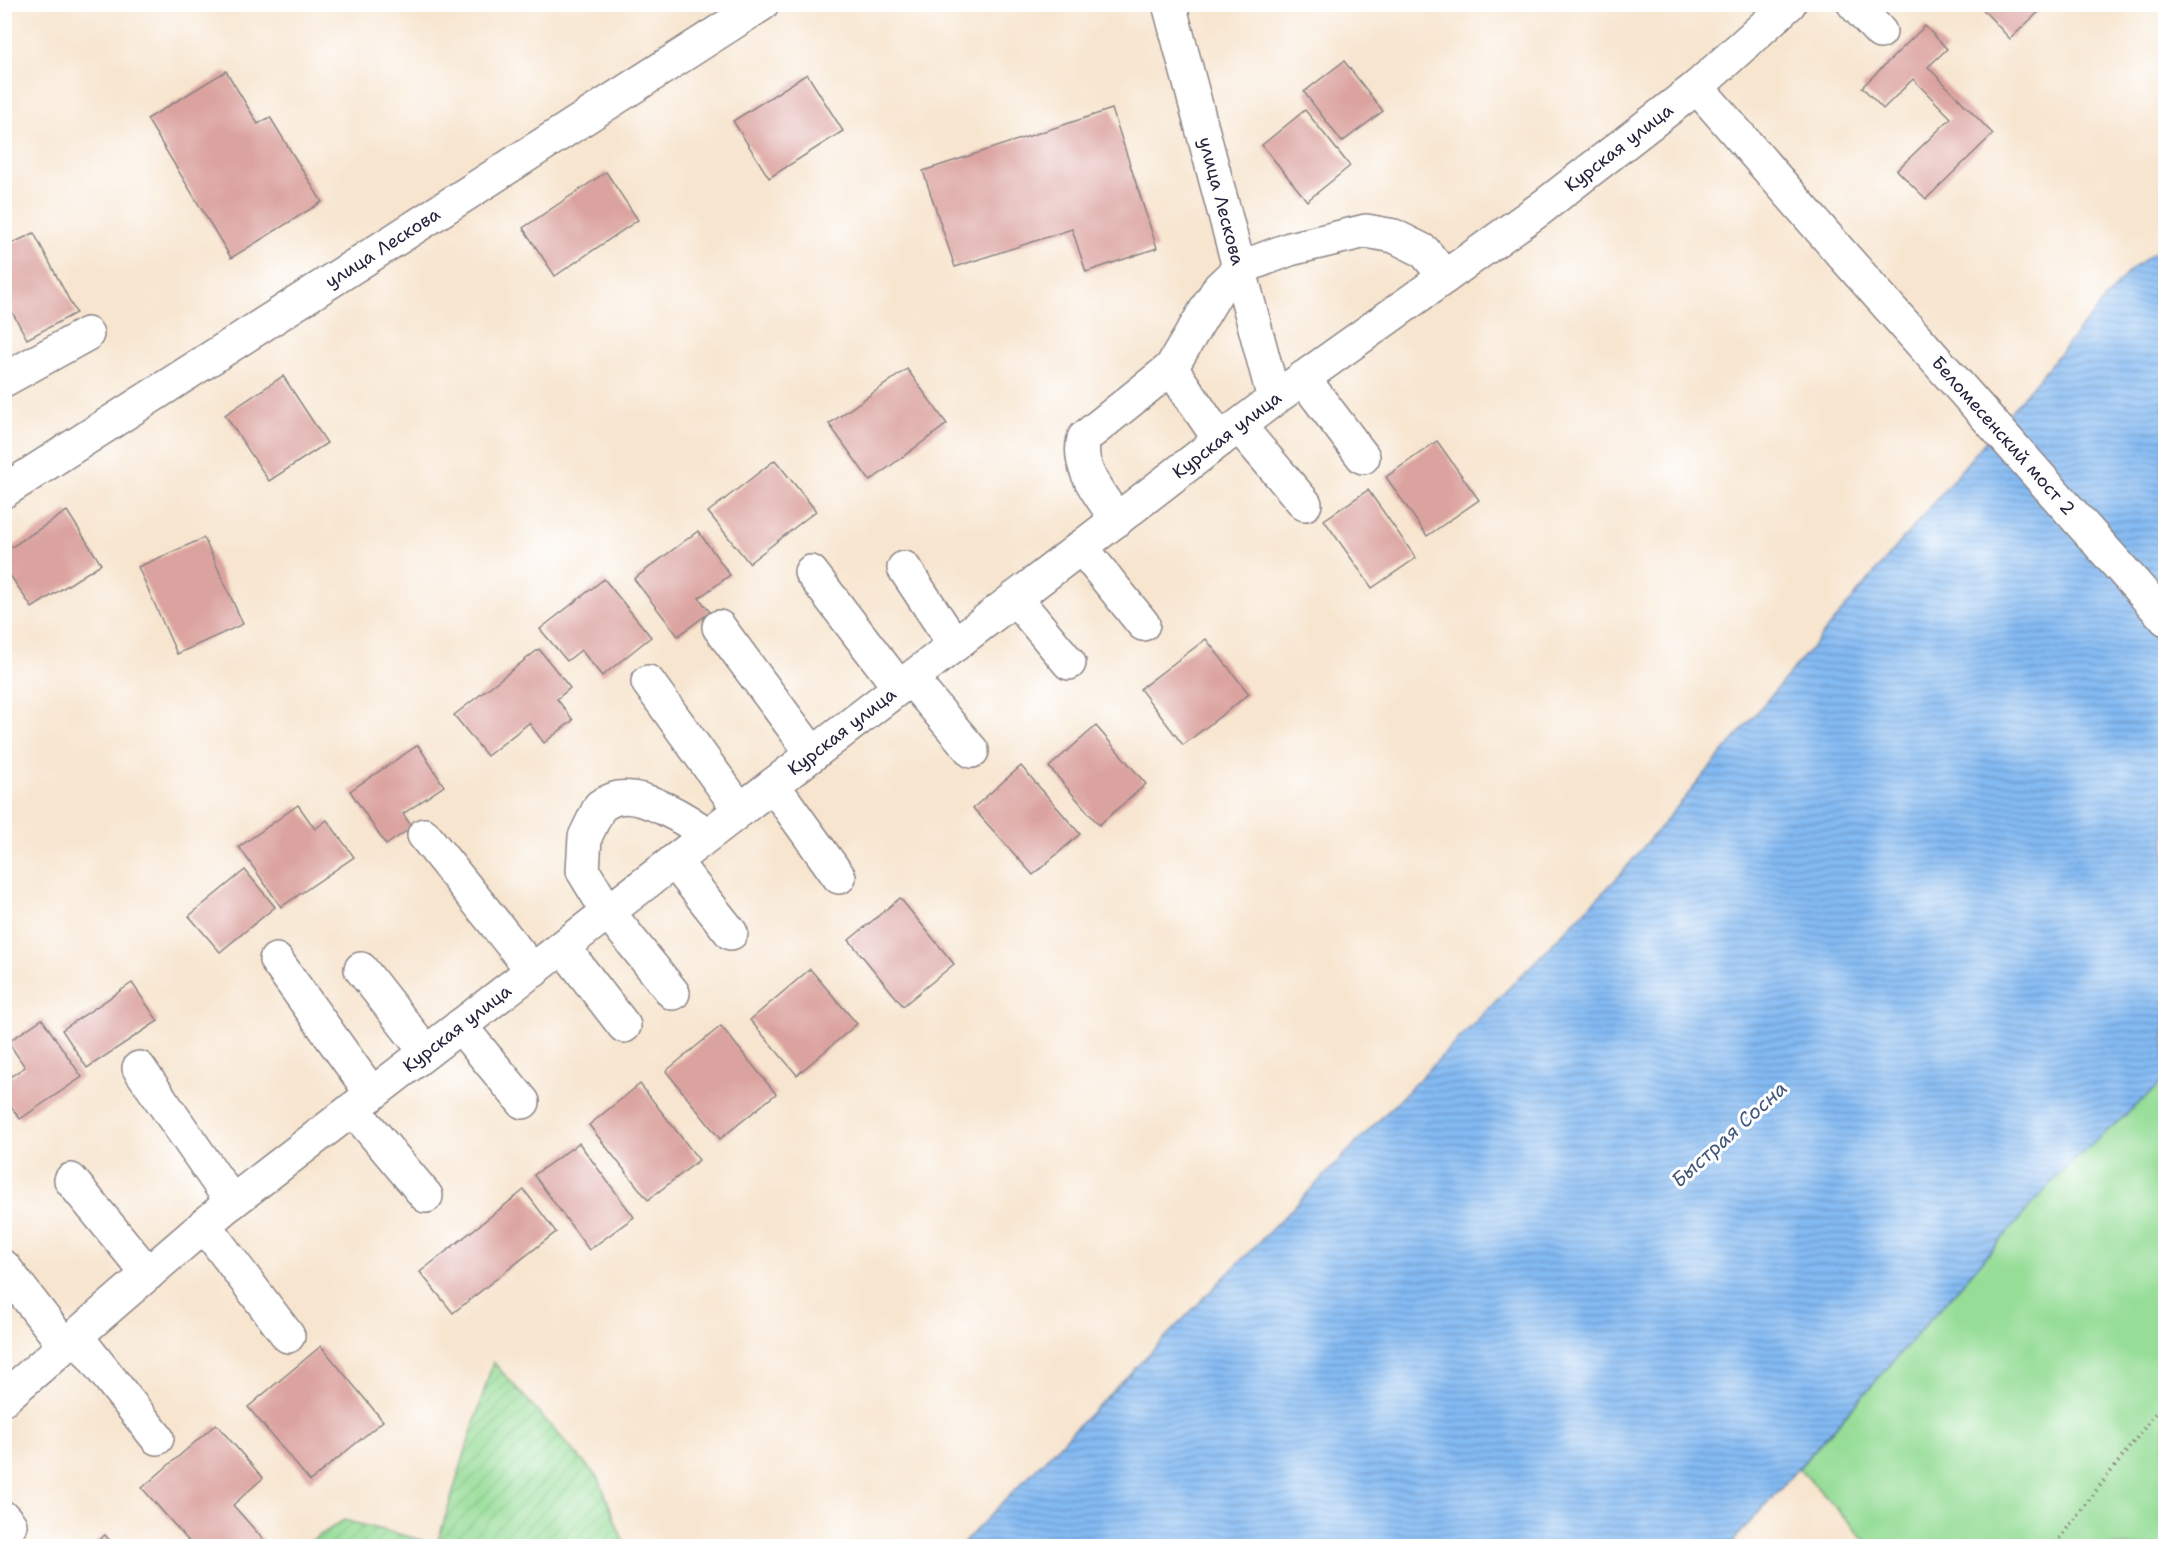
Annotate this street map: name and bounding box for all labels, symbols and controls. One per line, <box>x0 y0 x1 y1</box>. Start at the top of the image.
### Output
street label: Курская улица <box>1560 98 1678 197</box>
street label: улица Лескова <box>1193 134 1250 268</box>
street label: улица Лескова <box>321 202 445 294</box>
street label: Беломесенский мост 2 <box>1926 351 2080 520</box>
street label: Курская улица <box>1168 386 1286 484</box>
street label: Курская улица <box>783 682 901 781</box>
street label: Курская улица <box>398 979 516 1078</box>
water label: Быстрая Сосна <box>1666 1075 1792 1193</box>

